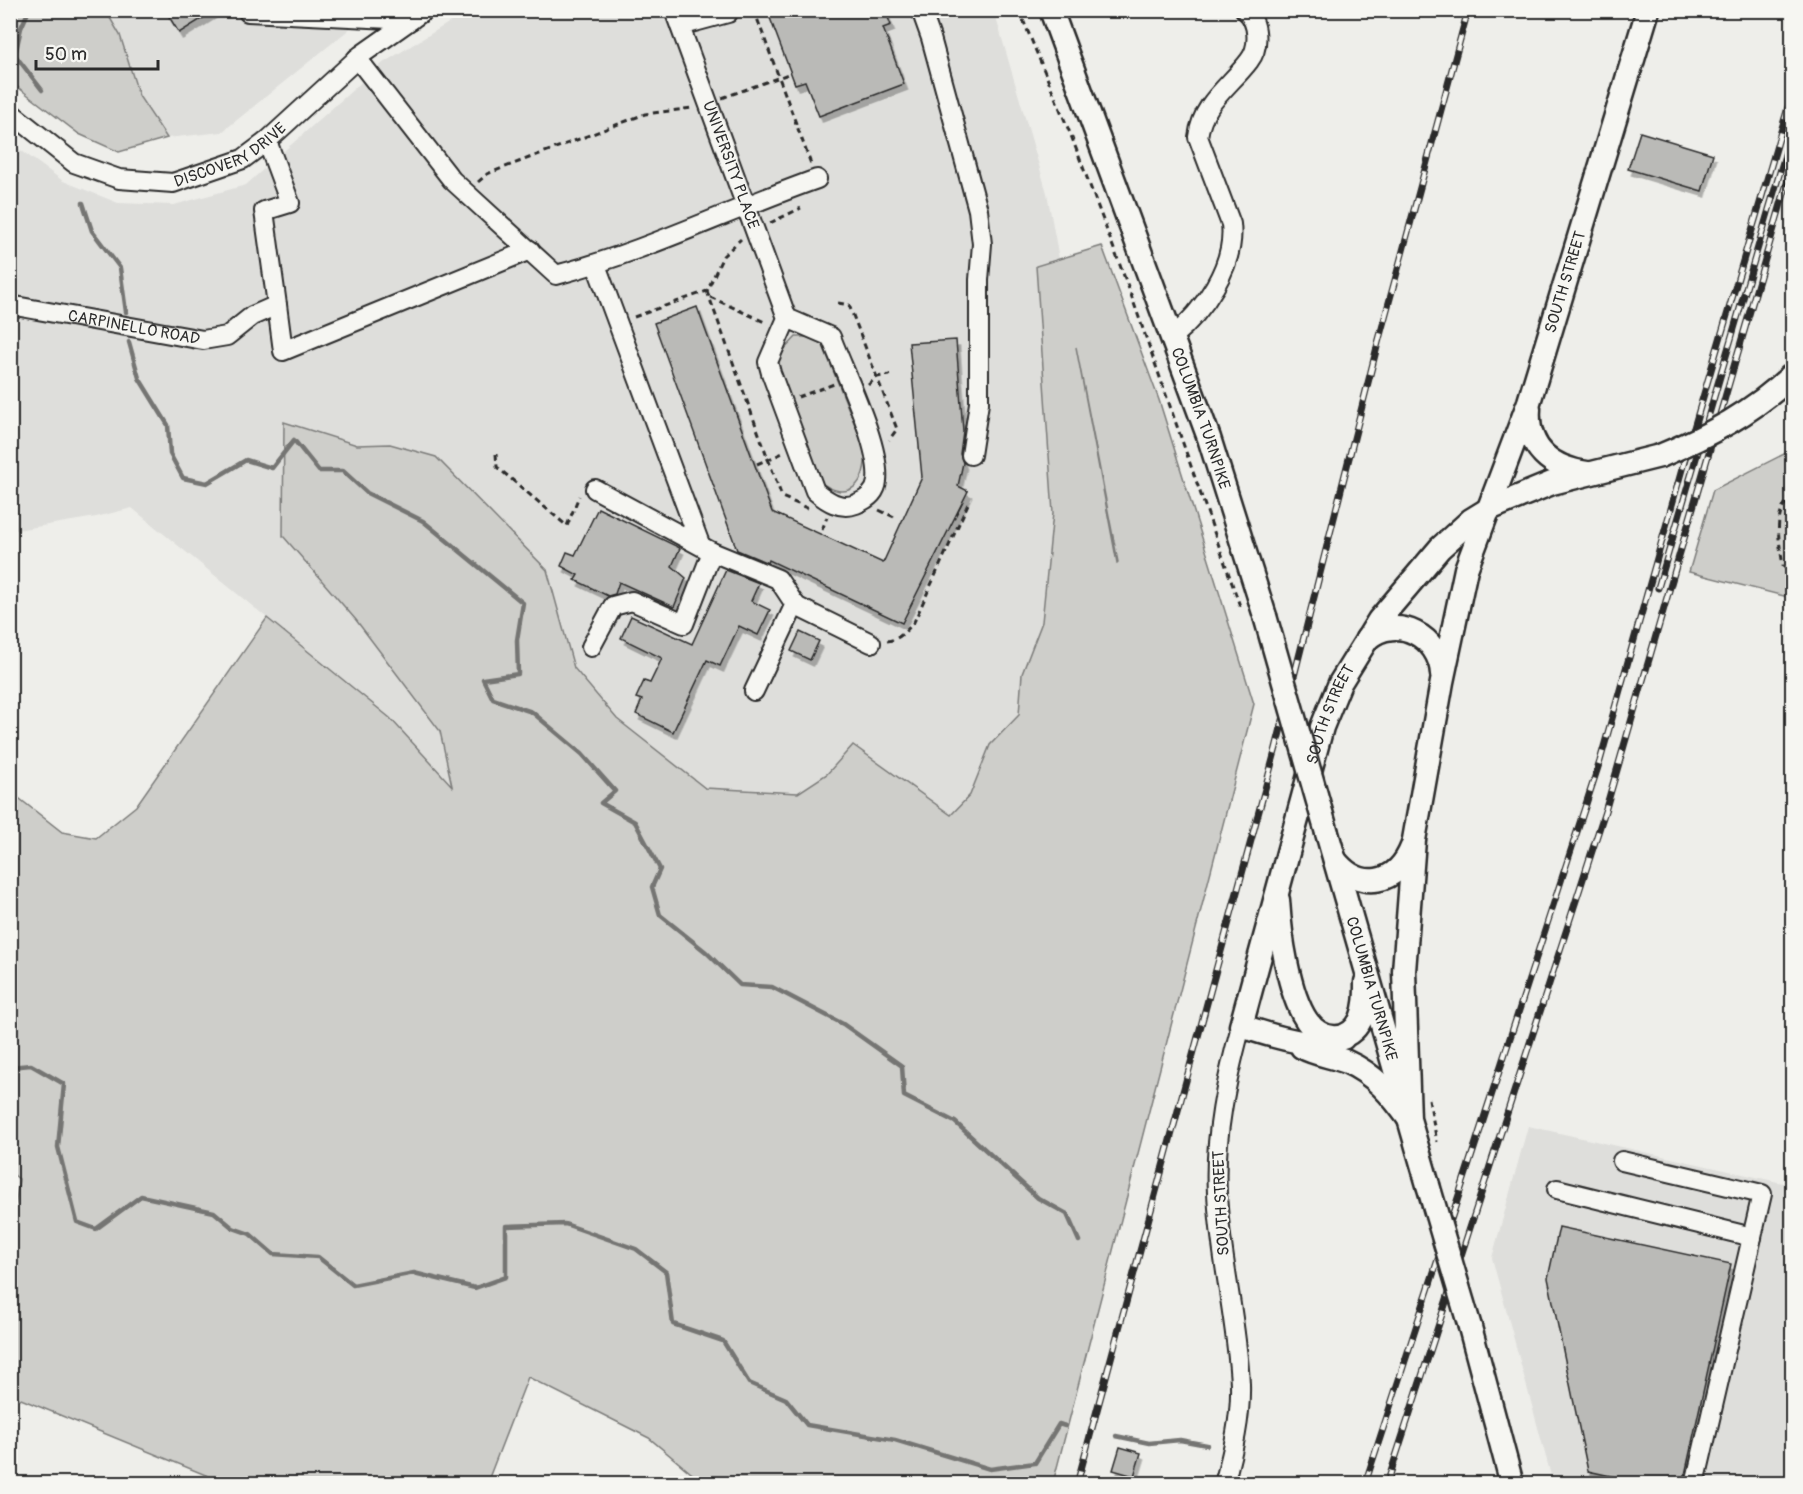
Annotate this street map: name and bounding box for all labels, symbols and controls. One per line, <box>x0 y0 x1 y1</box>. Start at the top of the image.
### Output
scale bar <box>36 33 158 71</box>
text: 50 m <box>45 43 87 66</box>
street label: UNIVERSITY PLACE <box>698 98 763 232</box>
street label: DISCOVERY DRIVE <box>171 118 291 192</box>
street label: SOUTH STREET <box>1541 228 1590 335</box>
street label: CARPINELLO ROAD <box>66 306 202 349</box>
street label: COLUMBIA TURNPIKE <box>1166 345 1235 492</box>
street label: SOUTH STREET <box>1302 661 1359 767</box>
street label: COLUMBIA TURNPIKE <box>1342 914 1402 1063</box>
street label: SOUTH STREET <box>1208 1150 1234 1256</box>

